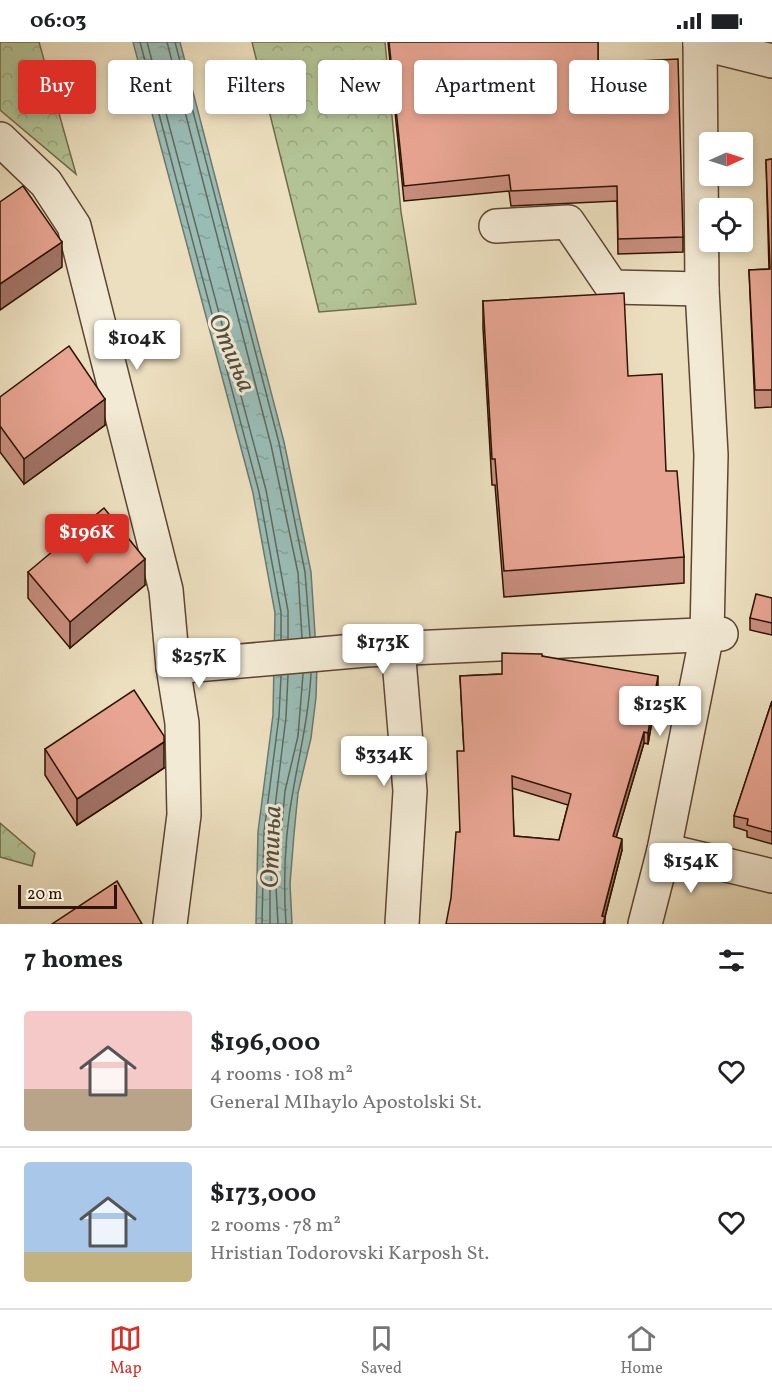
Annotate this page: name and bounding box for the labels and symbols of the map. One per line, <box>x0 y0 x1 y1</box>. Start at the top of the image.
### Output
north arrow <box>699 132 753 186</box>
water label: Отиња <box>198 308 264 398</box>
pin: $104K <box>95 320 179 371</box>
pin: $196K <box>45 514 129 565</box>
pin: $173K <box>341 624 425 675</box>
pin: $257K <box>157 638 241 689</box>
pin: $125K <box>618 686 702 737</box>
pin: $334K <box>342 736 426 787</box>
water label: Отиња <box>253 805 291 889</box>
pin: $154K <box>649 843 733 894</box>
scale bar <box>18 882 117 910</box>

